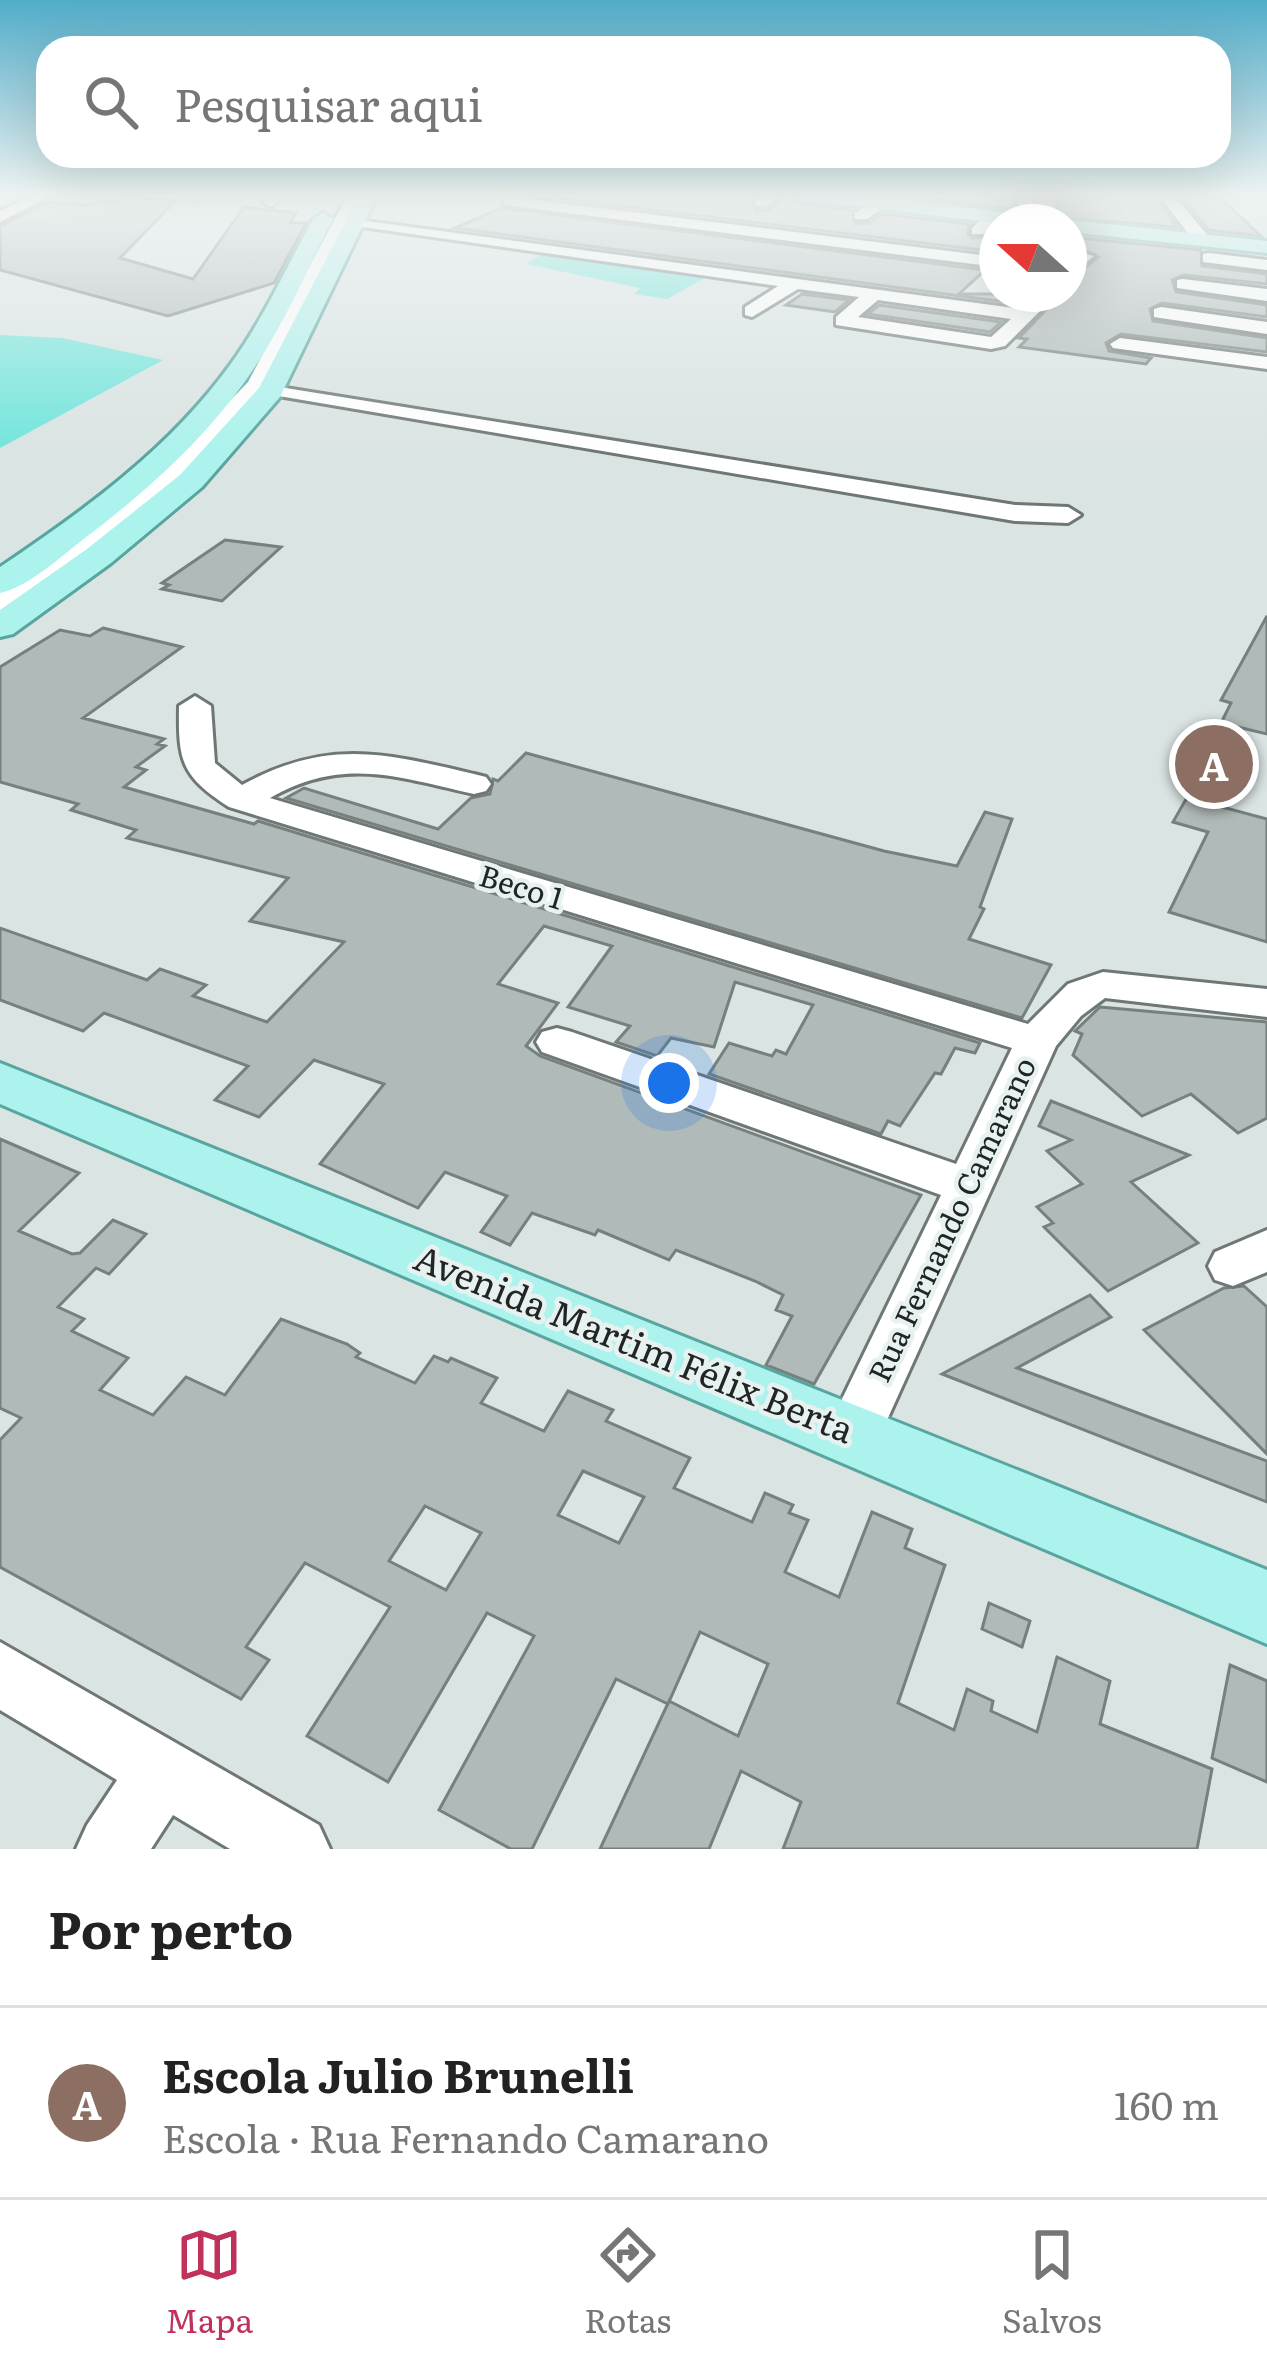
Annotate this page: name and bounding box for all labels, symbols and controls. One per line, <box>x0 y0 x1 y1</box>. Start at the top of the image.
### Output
search box <box>36 36 1231 168</box>
icon: search <box>78 69 144 135</box>
text: Pesquisar aqui <box>174 69 483 136</box>
north arrow <box>979 204 1087 312</box>
pin: A <box>1175 719 1253 809</box>
street label: Beco 1 <box>474 852 569 919</box>
street label: Rua Fernando Camarano <box>855 1049 1045 1389</box>
your location <box>639 1053 699 1113</box>
street label: Avenida Martim Félix Berta <box>407 1229 863 1454</box>
text: Por perto <box>48 1889 293 1965</box>
text: Escola Julio Brunelli <box>162 2040 634 2107</box>
text: A <box>72 2074 102 2132</box>
text: 160 m <box>1114 2074 1219 2132</box>
text: Escola · Rua Fernando Camarano <box>162 2107 769 2165</box>
tab: Mapa <box>165 2222 253 2343</box>
tab: Rotas <box>584 2222 671 2343</box>
tab: Salvos <box>1002 2222 1102 2343</box>

